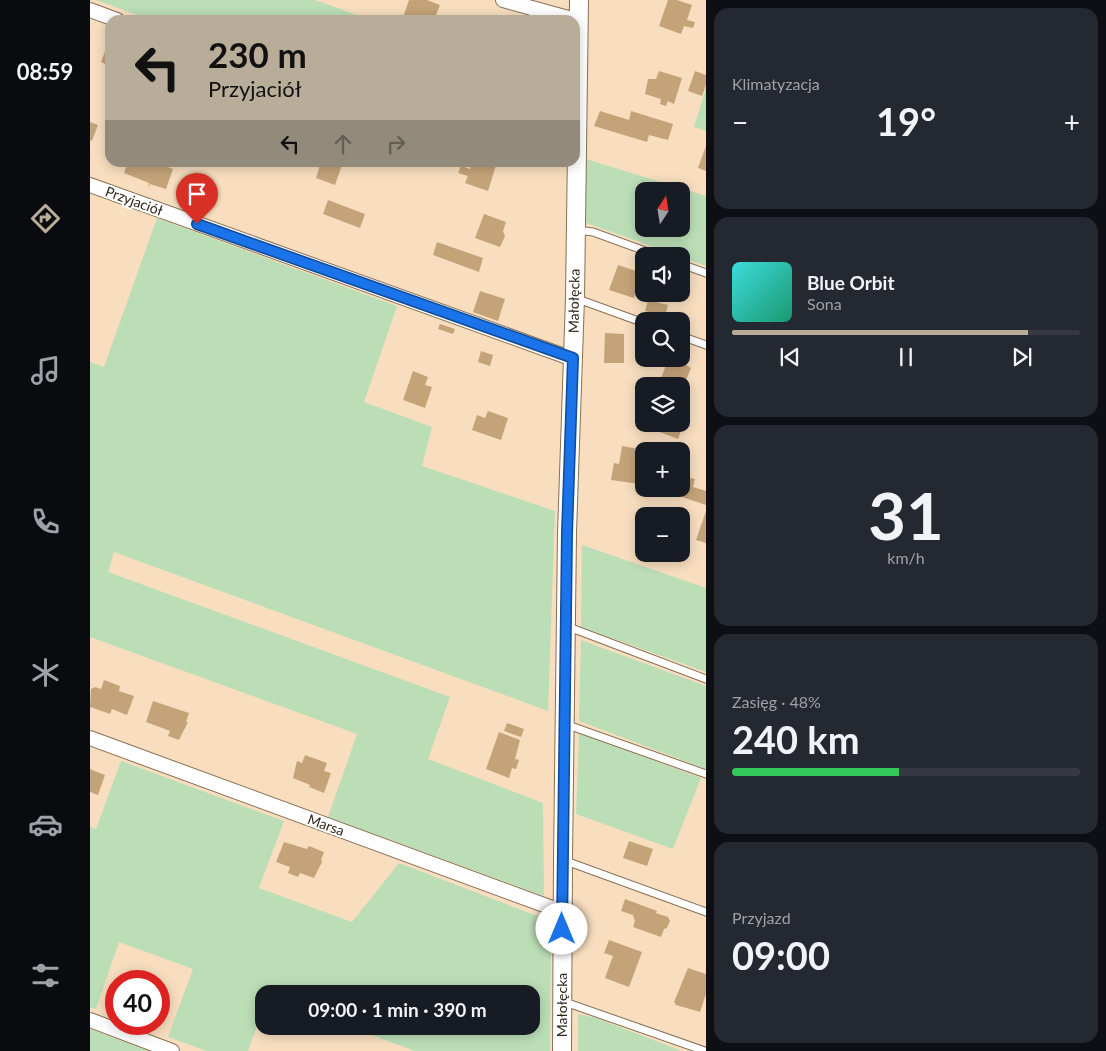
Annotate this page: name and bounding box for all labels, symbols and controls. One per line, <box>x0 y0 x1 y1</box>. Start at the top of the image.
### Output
text: 230 m <box>208 33 307 75</box>
icon: left <box>125 35 190 100</box>
text: 08:59 <box>17 58 73 85</box>
text: Klimatyzacja <box>732 74 820 93</box>
text: Przyjaciół <box>208 75 302 102</box>
text: 19° <box>876 98 936 144</box>
text: − <box>732 105 748 139</box>
text: + <box>1064 105 1080 139</box>
icon: left <box>276 130 304 158</box>
icon: ahead <box>329 130 357 158</box>
icon: right <box>382 130 410 158</box>
pin <box>176 173 218 224</box>
icon: arrive <box>183 180 211 208</box>
street label: Przyjaciół <box>103 182 166 219</box>
north arrow <box>635 182 690 238</box>
map controls <box>635 182 690 562</box>
icon: directions <box>28 201 63 236</box>
button: sound <box>635 247 690 302</box>
street label: Małołęcka <box>564 269 583 333</box>
text: Blue Orbit <box>807 271 895 294</box>
text: Sona <box>807 294 842 313</box>
button: search <box>635 312 690 367</box>
icon: previous <box>776 343 804 371</box>
icon: pause <box>892 343 920 371</box>
icon: next <box>1008 343 1036 371</box>
icon: music <box>28 353 63 388</box>
button: layers <box>635 377 690 432</box>
button: + <box>635 442 690 497</box>
text: 31 <box>868 476 944 554</box>
icon: phone <box>28 504 63 539</box>
button: − <box>635 507 690 562</box>
text: km/h <box>887 548 925 567</box>
icon: climate <box>28 655 63 690</box>
text: Zasięg · 48% <box>732 692 821 711</box>
text: 240 km <box>732 716 860 762</box>
icon: car <box>28 807 63 842</box>
street label: Marsa <box>305 810 347 839</box>
position arrow <box>535 902 587 954</box>
text: Przyjazd <box>732 908 791 927</box>
text: 09:00 <box>732 932 830 978</box>
icon: filters <box>28 958 63 993</box>
speed limit sign: 40 <box>105 970 170 1035</box>
street label: Małołęcka <box>553 973 570 1037</box>
text: 09:00 · 1 min · 390 m <box>308 998 487 1021</box>

